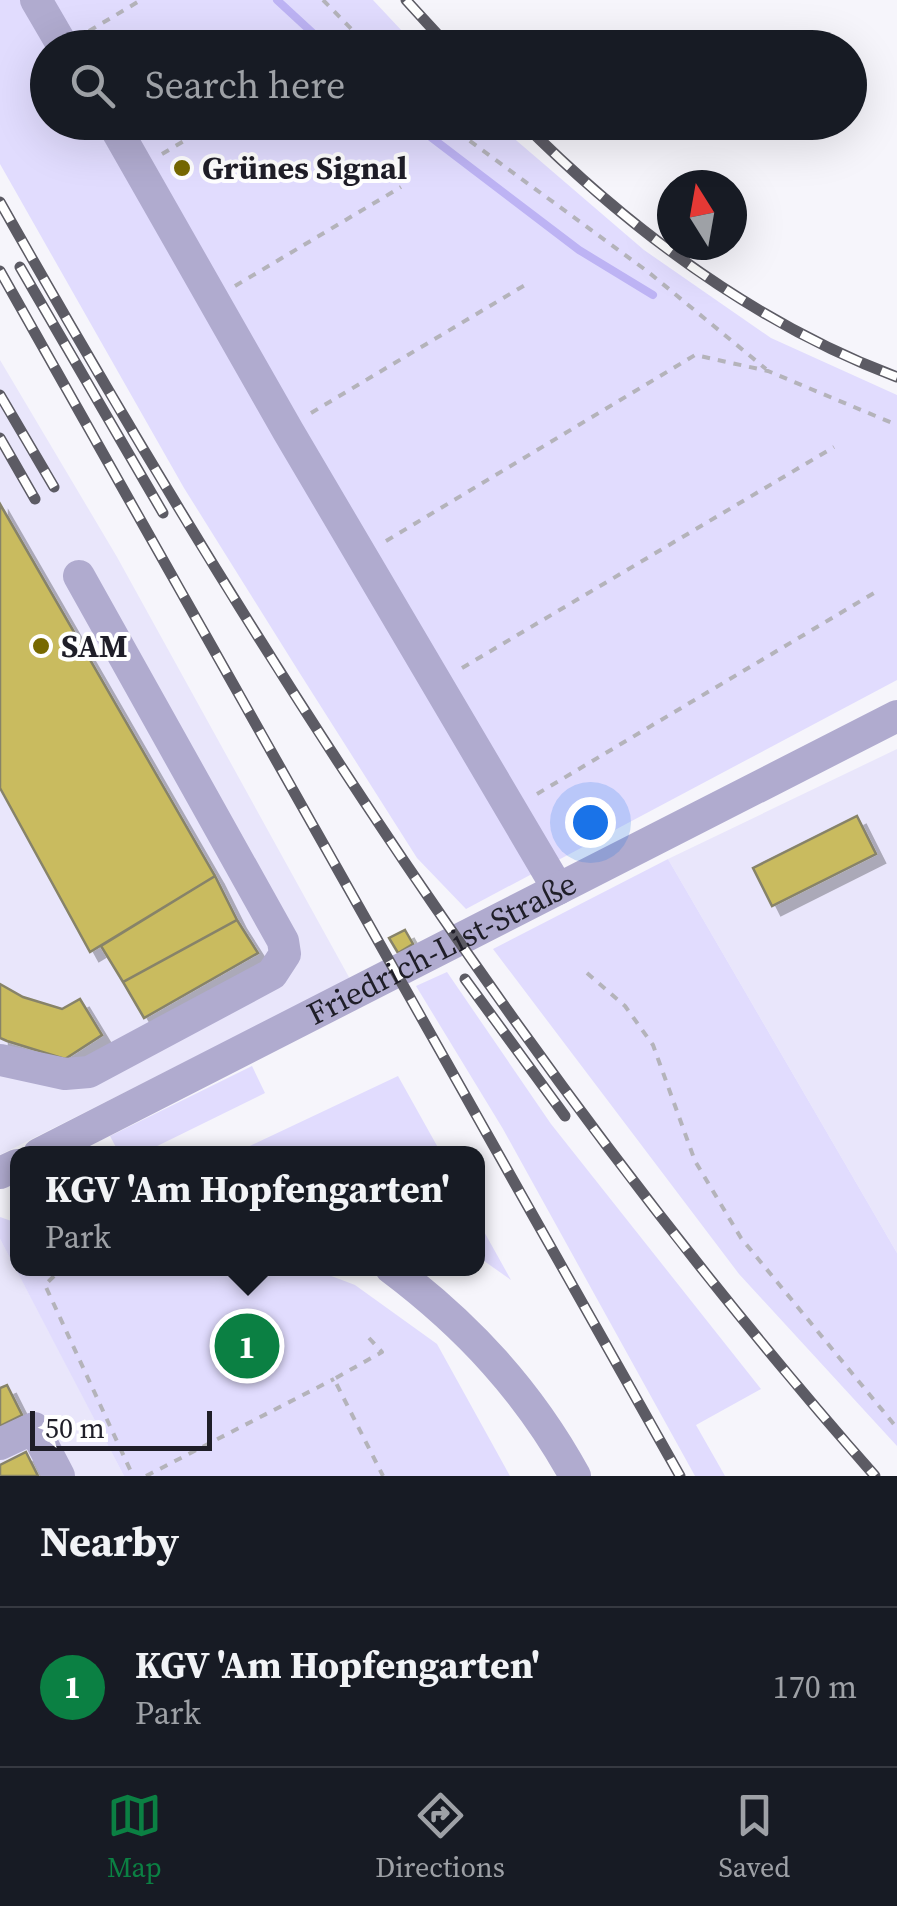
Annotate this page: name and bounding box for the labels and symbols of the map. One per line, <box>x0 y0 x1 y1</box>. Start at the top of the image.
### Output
place label: Grünes Signal <box>202 146 407 190</box>
marker: Grünes Signal <box>171 157 193 179</box>
north arrow <box>657 170 747 260</box>
place label: SAM <box>61 624 128 668</box>
marker: SAM <box>30 635 52 657</box>
your location <box>565 797 616 848</box>
street label: Friedrich-List-Straße <box>299 861 584 1036</box>
pin: 1 <box>214 1308 280 1384</box>
scale bar <box>30 1406 212 1450</box>

